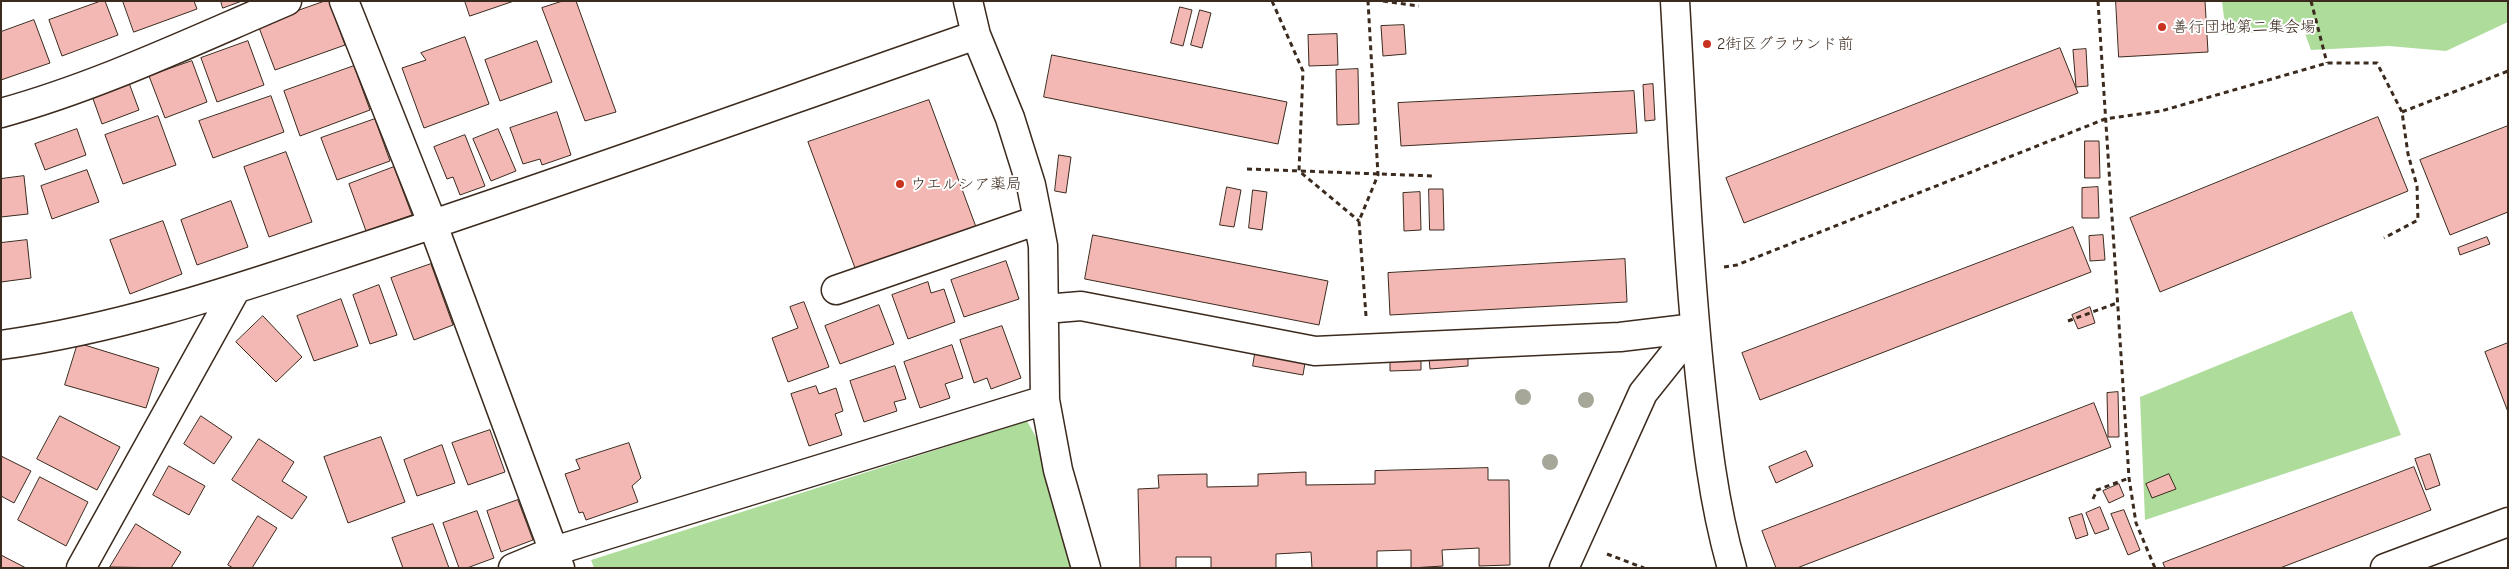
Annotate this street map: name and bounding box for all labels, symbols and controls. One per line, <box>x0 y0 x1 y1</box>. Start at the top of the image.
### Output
place label: 善行団地第二集会場 <box>2172 17 2316 37</box>
marker: 善行団地第二集会場 <box>2156 21 2168 33</box>
place label: 2街区グラウンド前 <box>1717 34 1853 54</box>
marker: 2街区グラウンド前 <box>1701 38 1713 50</box>
place label: ウエルシア薬局 <box>910 174 1022 194</box>
marker: ウエルシア薬局 <box>894 178 906 190</box>

